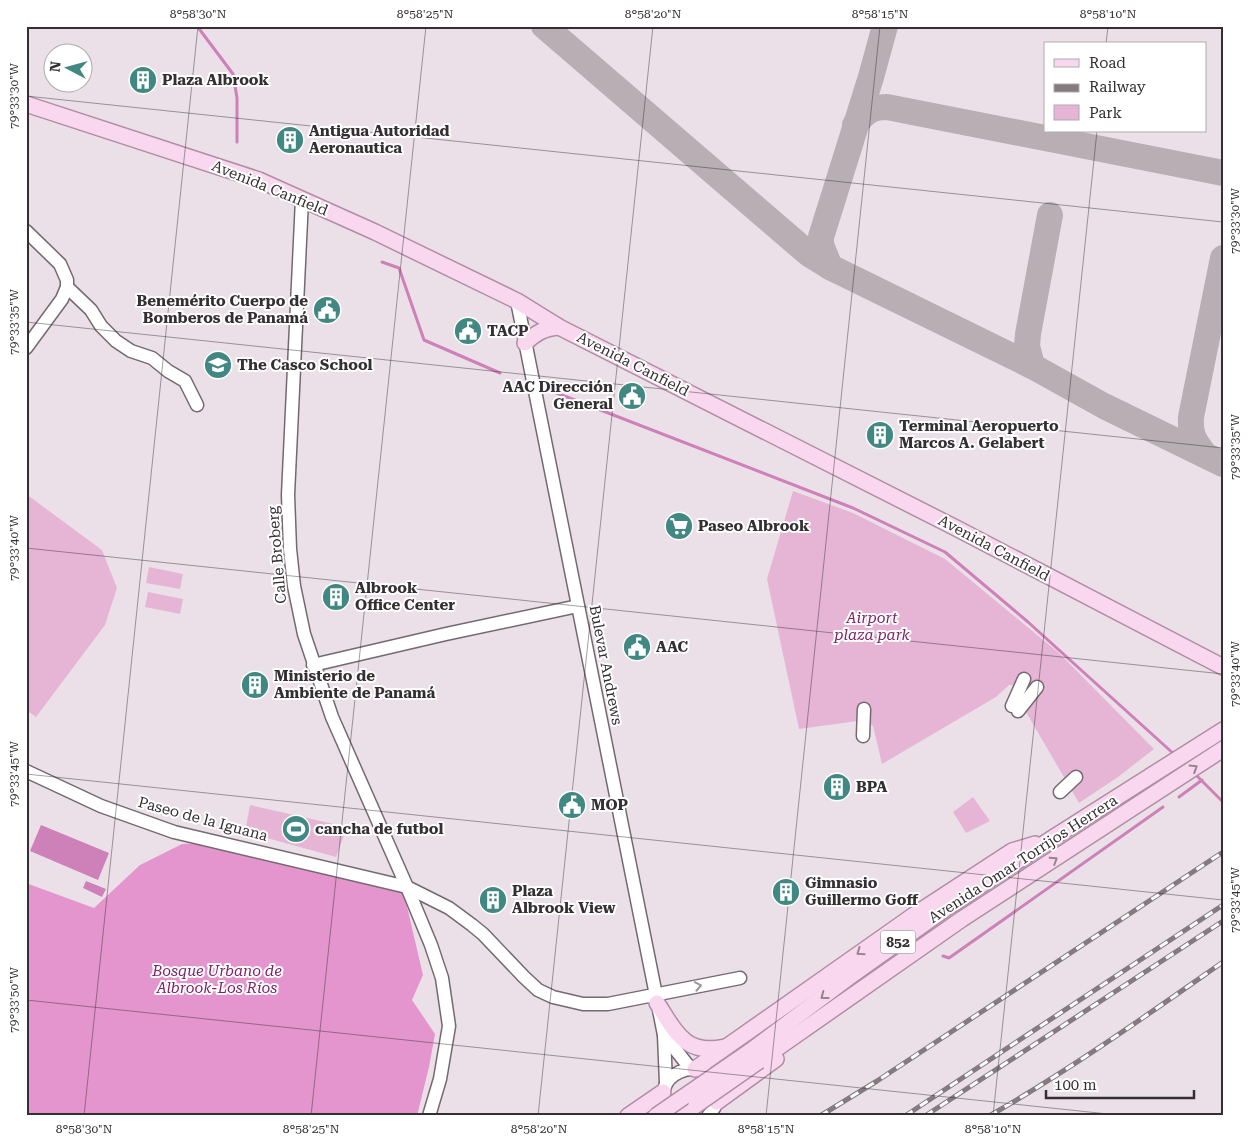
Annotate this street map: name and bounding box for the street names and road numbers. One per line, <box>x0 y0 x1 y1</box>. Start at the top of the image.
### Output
street label: Avenida Canfield <box>209 156 331 220</box>
street label: Avenida Canfield <box>574 328 693 400</box>
street label: Calle Broberg <box>264 505 290 605</box>
street label: Avenida Canfield <box>935 511 1053 585</box>
street label: Bulevar Andrews <box>586 604 626 726</box>
street label: Avenida Omar Torrijos Herrera <box>925 791 1121 927</box>
street label: Paseo de la Iguana <box>136 793 270 845</box>
road number: 852 <box>880 930 916 954</box>

